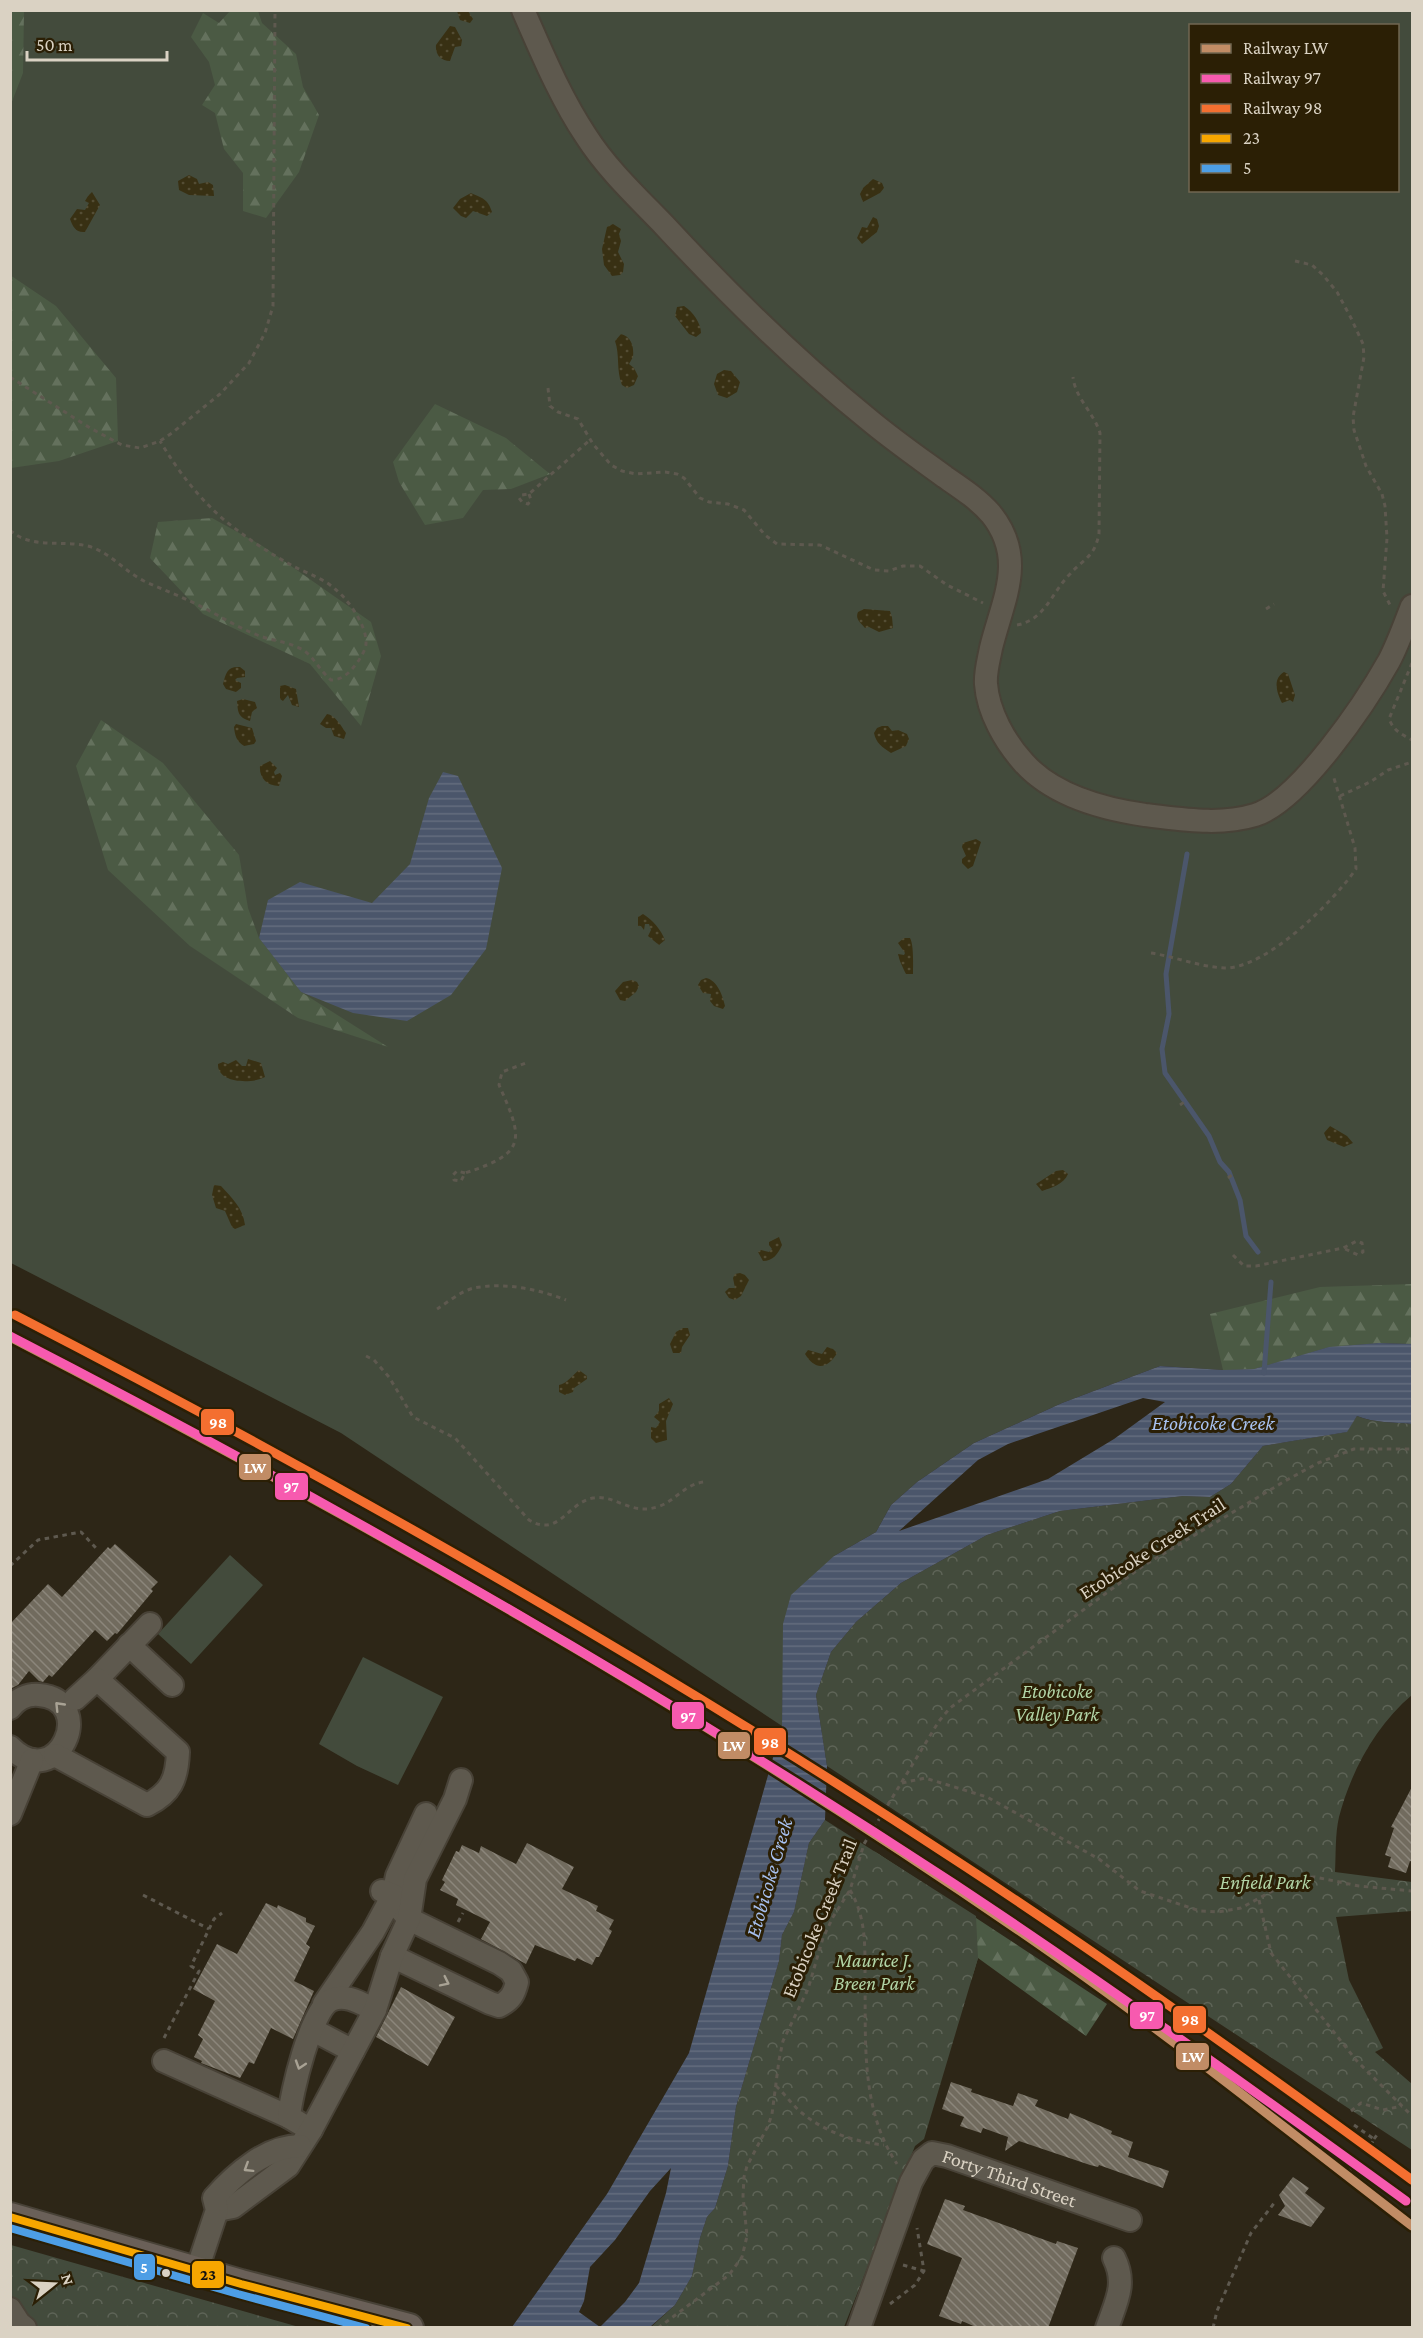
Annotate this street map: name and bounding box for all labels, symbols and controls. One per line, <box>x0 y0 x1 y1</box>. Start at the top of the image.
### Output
scale bar <box>27 24 166 62</box>
legend <box>1189 24 1399 192</box>
text: 50 m <box>36 35 73 55</box>
text: Railway LW <box>1243 38 1329 58</box>
text: Railway 97 <box>1243 68 1321 88</box>
text: Railway 98 <box>1243 98 1322 118</box>
text: 23 <box>1243 128 1260 148</box>
text: 5 <box>1243 158 1252 178</box>
line badge: 98 <box>200 1408 235 1436</box>
water label: Etobicoke Creek <box>1151 1411 1275 1435</box>
text: 98 <box>209 1414 227 1431</box>
line badge: LW <box>238 1453 272 1481</box>
text: LW <box>244 1459 267 1476</box>
line badge: 97 <box>274 1472 309 1501</box>
text: 97 <box>283 1478 299 1495</box>
street label: Etobicoke Creek Trail <box>1075 1493 1229 1603</box>
park label: Etobicoke Valley Park <box>1015 1680 1100 1726</box>
line badge: 97 <box>671 1701 705 1730</box>
one-way arrow <box>55 1702 66 1713</box>
text: 97 <box>680 1708 696 1725</box>
line badge: 98 <box>753 1727 787 1756</box>
line badge: LW <box>717 1731 751 1760</box>
text: 98 <box>761 1734 779 1751</box>
text: LW <box>723 1737 746 1754</box>
water label: Etobicoke Creek <box>741 1815 798 1940</box>
street label: Etobicoke Creek Trail <box>777 1835 861 2001</box>
park label: Enfield Park <box>1220 1871 1312 1894</box>
park label: Maurice J. Breen Park <box>833 1949 916 1994</box>
one-way arrow <box>439 1974 450 1986</box>
line badge: 97 <box>1129 2001 1164 2030</box>
line badge: 98 <box>1172 2005 1207 2034</box>
text: 97 <box>1139 2007 1155 2024</box>
text: 98 <box>1181 2011 1199 2028</box>
line badge: LW <box>1175 2042 1210 2071</box>
text: LW <box>1182 2048 1205 2065</box>
one-way arrow <box>294 2059 307 2070</box>
street label: Forty Third Street <box>940 2144 1080 2212</box>
one-way arrow <box>244 2160 254 2172</box>
line badge: 5 <box>133 2253 156 2281</box>
north arrow <box>24 2254 84 2314</box>
text: 5 <box>140 2259 148 2276</box>
line badge: 23 <box>191 2260 225 2289</box>
text: 23 <box>200 2266 216 2283</box>
unlabelled marker <box>160 2267 172 2279</box>
text: N <box>58 2272 78 2287</box>

